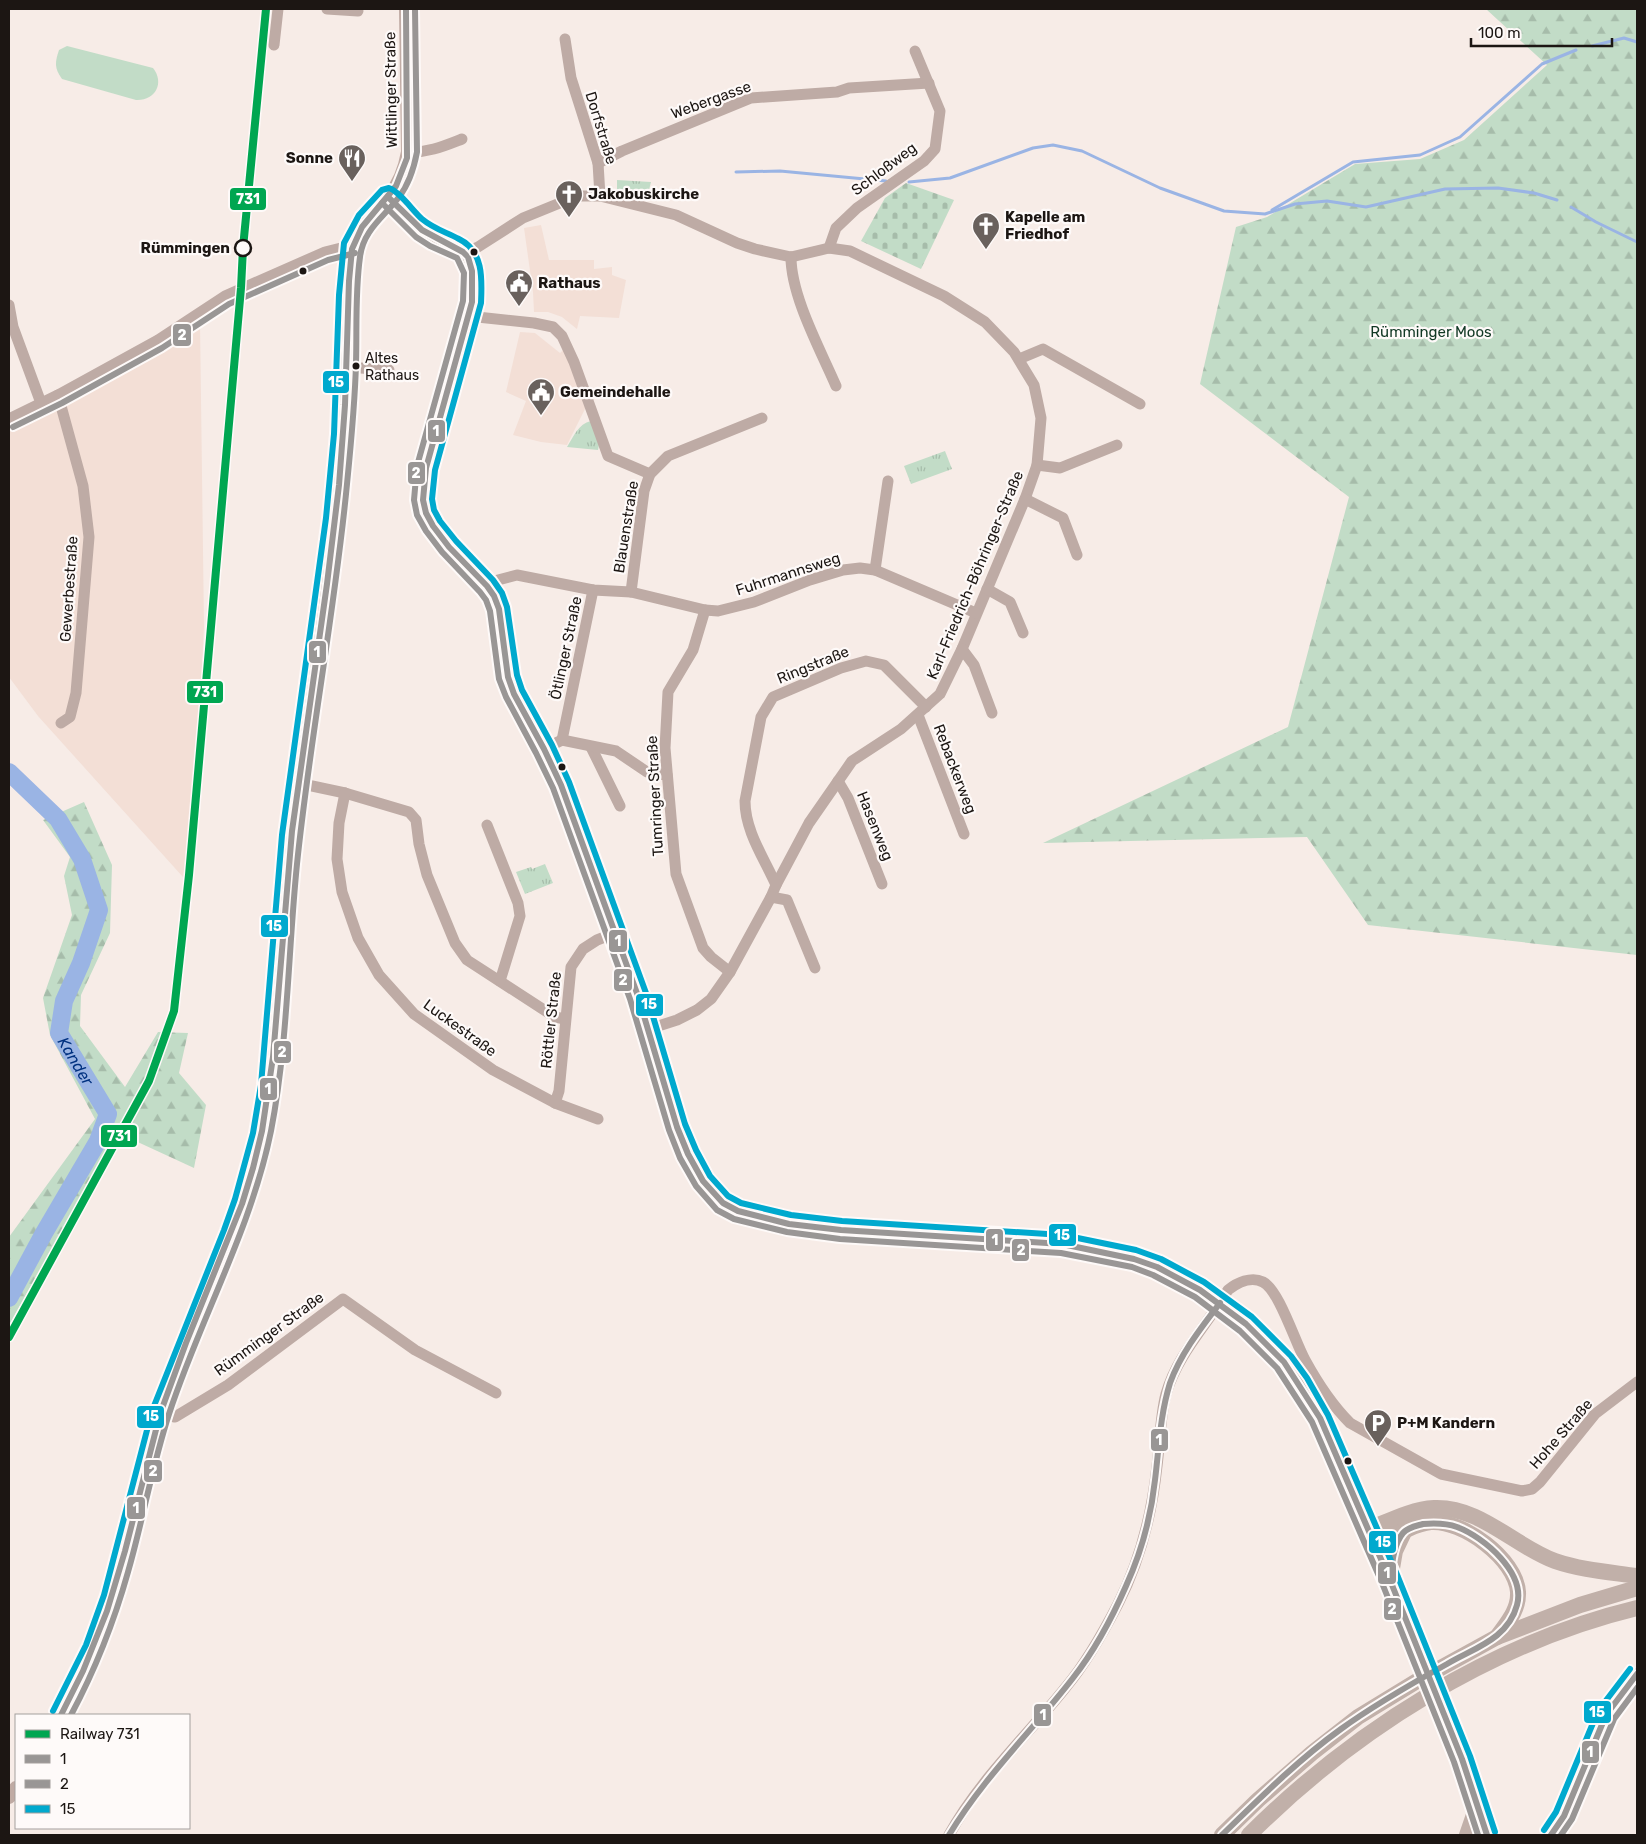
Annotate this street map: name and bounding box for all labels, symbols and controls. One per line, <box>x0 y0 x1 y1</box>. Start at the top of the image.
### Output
scale bar <box>1471 15 1612 47</box>
text: 100 m <box>1478 24 1520 42</box>
street label: Wittlinger Straße <box>381 32 401 148</box>
street label: Webergasse <box>668 77 754 123</box>
street label: Dorfstraße <box>581 89 621 167</box>
street label: Schloßweg <box>848 139 920 199</box>
restaurant icon: Sonne <box>337 143 367 182</box>
place label: Sonne <box>286 149 333 167</box>
church icon: Jakobuskirche <box>554 179 584 218</box>
place label: Jakobuskirche <box>588 185 699 203</box>
line badge: 731 <box>229 187 267 211</box>
text: 731 <box>236 191 260 208</box>
place label: Kapelle am Friedhof <box>1005 208 1085 243</box>
church icon: Kapelle am Friedhof <box>971 211 1001 250</box>
place label: Rümmingen <box>141 239 230 257</box>
marker: Rümmingen <box>234 239 252 257</box>
unlabelled marker <box>469 247 479 257</box>
unlabelled marker <box>298 266 308 276</box>
public building icon: Rathaus <box>504 268 534 307</box>
place label: Rathaus <box>538 274 601 292</box>
line badge: 2 <box>172 323 192 347</box>
park label: Rümminger Moos <box>1370 323 1492 341</box>
text: 2 <box>177 327 187 344</box>
place label: Altes Rathaus <box>365 350 419 384</box>
marker: Altes Rathaus <box>351 361 361 371</box>
line badge: 15 <box>322 370 350 394</box>
text: 15 <box>328 374 344 391</box>
public building icon: Gemeindehalle <box>526 377 556 416</box>
place label: Gemeindehalle <box>560 383 671 401</box>
line badge: 1 <box>427 419 446 443</box>
text: 1 <box>433 423 440 440</box>
line badge: 2 <box>407 461 426 485</box>
text: 2 <box>411 465 421 482</box>
street label: Karl-Friedrich-Böhringer-Straße <box>923 468 1027 682</box>
street label: Blauenstraße <box>610 480 642 574</box>
street label: Gewerbestraße <box>56 535 82 643</box>
street label: Fuhrmannsweg <box>733 549 843 599</box>
street label: Ötlinger Straße <box>546 595 586 701</box>
line badge: 1 <box>308 640 327 664</box>
street label: Ringstraße <box>774 642 852 688</box>
text: 1 <box>314 644 321 661</box>
line badge: 731 <box>186 680 224 704</box>
text: 731 <box>193 684 217 701</box>
street label: Rebackerweg <box>930 722 980 816</box>
street label: Tumringer Straße <box>643 735 667 857</box>
unlabelled marker <box>557 762 567 772</box>
street label: Hasenweg <box>853 789 897 863</box>
line badge: 15 <box>260 914 289 938</box>
text: 15 <box>266 918 282 935</box>
line badge: 1 <box>608 929 628 953</box>
text: 1 <box>615 933 622 950</box>
line badge: 2 <box>613 968 633 992</box>
street label: Röttler Straße <box>537 971 565 1069</box>
text: 2 <box>618 972 628 989</box>
line badge: 15 <box>635 993 664 1017</box>
street label: Luckestraße <box>420 995 500 1061</box>
text: 15 <box>641 996 657 1013</box>
water label: Kander <box>54 1033 98 1089</box>
line badge: 2 <box>273 1040 292 1064</box>
text: 2 <box>277 1044 287 1061</box>
line badge: 1 <box>259 1077 278 1101</box>
text: 1 <box>265 1081 272 1098</box>
line badge: 731 <box>100 1124 138 1148</box>
text: 731 <box>107 1128 131 1145</box>
line badge: 15 <box>1048 1223 1077 1247</box>
text: 15 <box>1054 1227 1070 1244</box>
line badge: 1 <box>985 1228 1004 1252</box>
text: 1 <box>992 1232 999 1249</box>
line badge: 2 <box>1011 1238 1030 1262</box>
text: 2 <box>1016 1242 1026 1259</box>
street label: Rümminger Straße <box>211 1288 327 1380</box>
street label: Hohe Straße <box>1526 1395 1596 1473</box>
line badge: 15 <box>136 1405 165 1429</box>
text: 15 <box>143 1408 159 1425</box>
parking icon: P+M Kandern <box>1363 1408 1393 1447</box>
place label: P+M Kandern <box>1397 1414 1495 1432</box>
line badge: 1 <box>1150 1428 1169 1452</box>
text: 1 <box>1156 1432 1163 1449</box>
unlabelled marker <box>1343 1456 1353 1466</box>
line badge: 2 <box>143 1459 163 1483</box>
text: 2 <box>148 1463 158 1480</box>
line badge: 1 <box>126 1496 146 1520</box>
text: 1 <box>133 1500 140 1517</box>
line badge: 15 <box>1368 1530 1397 1554</box>
text: 15 <box>1375 1534 1391 1551</box>
line badge: 1 <box>1377 1561 1397 1585</box>
text: 1 <box>1384 1565 1391 1582</box>
line badge: 2 <box>1383 1597 1402 1621</box>
text: 2 <box>1387 1601 1397 1618</box>
line badge: 15 <box>1583 1700 1612 1724</box>
line badge: 1 <box>1033 1703 1052 1727</box>
text: 15 <box>1589 1704 1605 1721</box>
text: 1 <box>1040 1707 1047 1724</box>
legend <box>15 1714 190 1829</box>
text: Railway 731 <box>60 1725 140 1743</box>
line badge: 1 <box>1581 1740 1600 1764</box>
text: 1 <box>1587 1744 1594 1761</box>
text: 1 <box>60 1750 66 1768</box>
text: 2 <box>60 1775 69 1793</box>
text: 15 <box>60 1800 75 1818</box>

